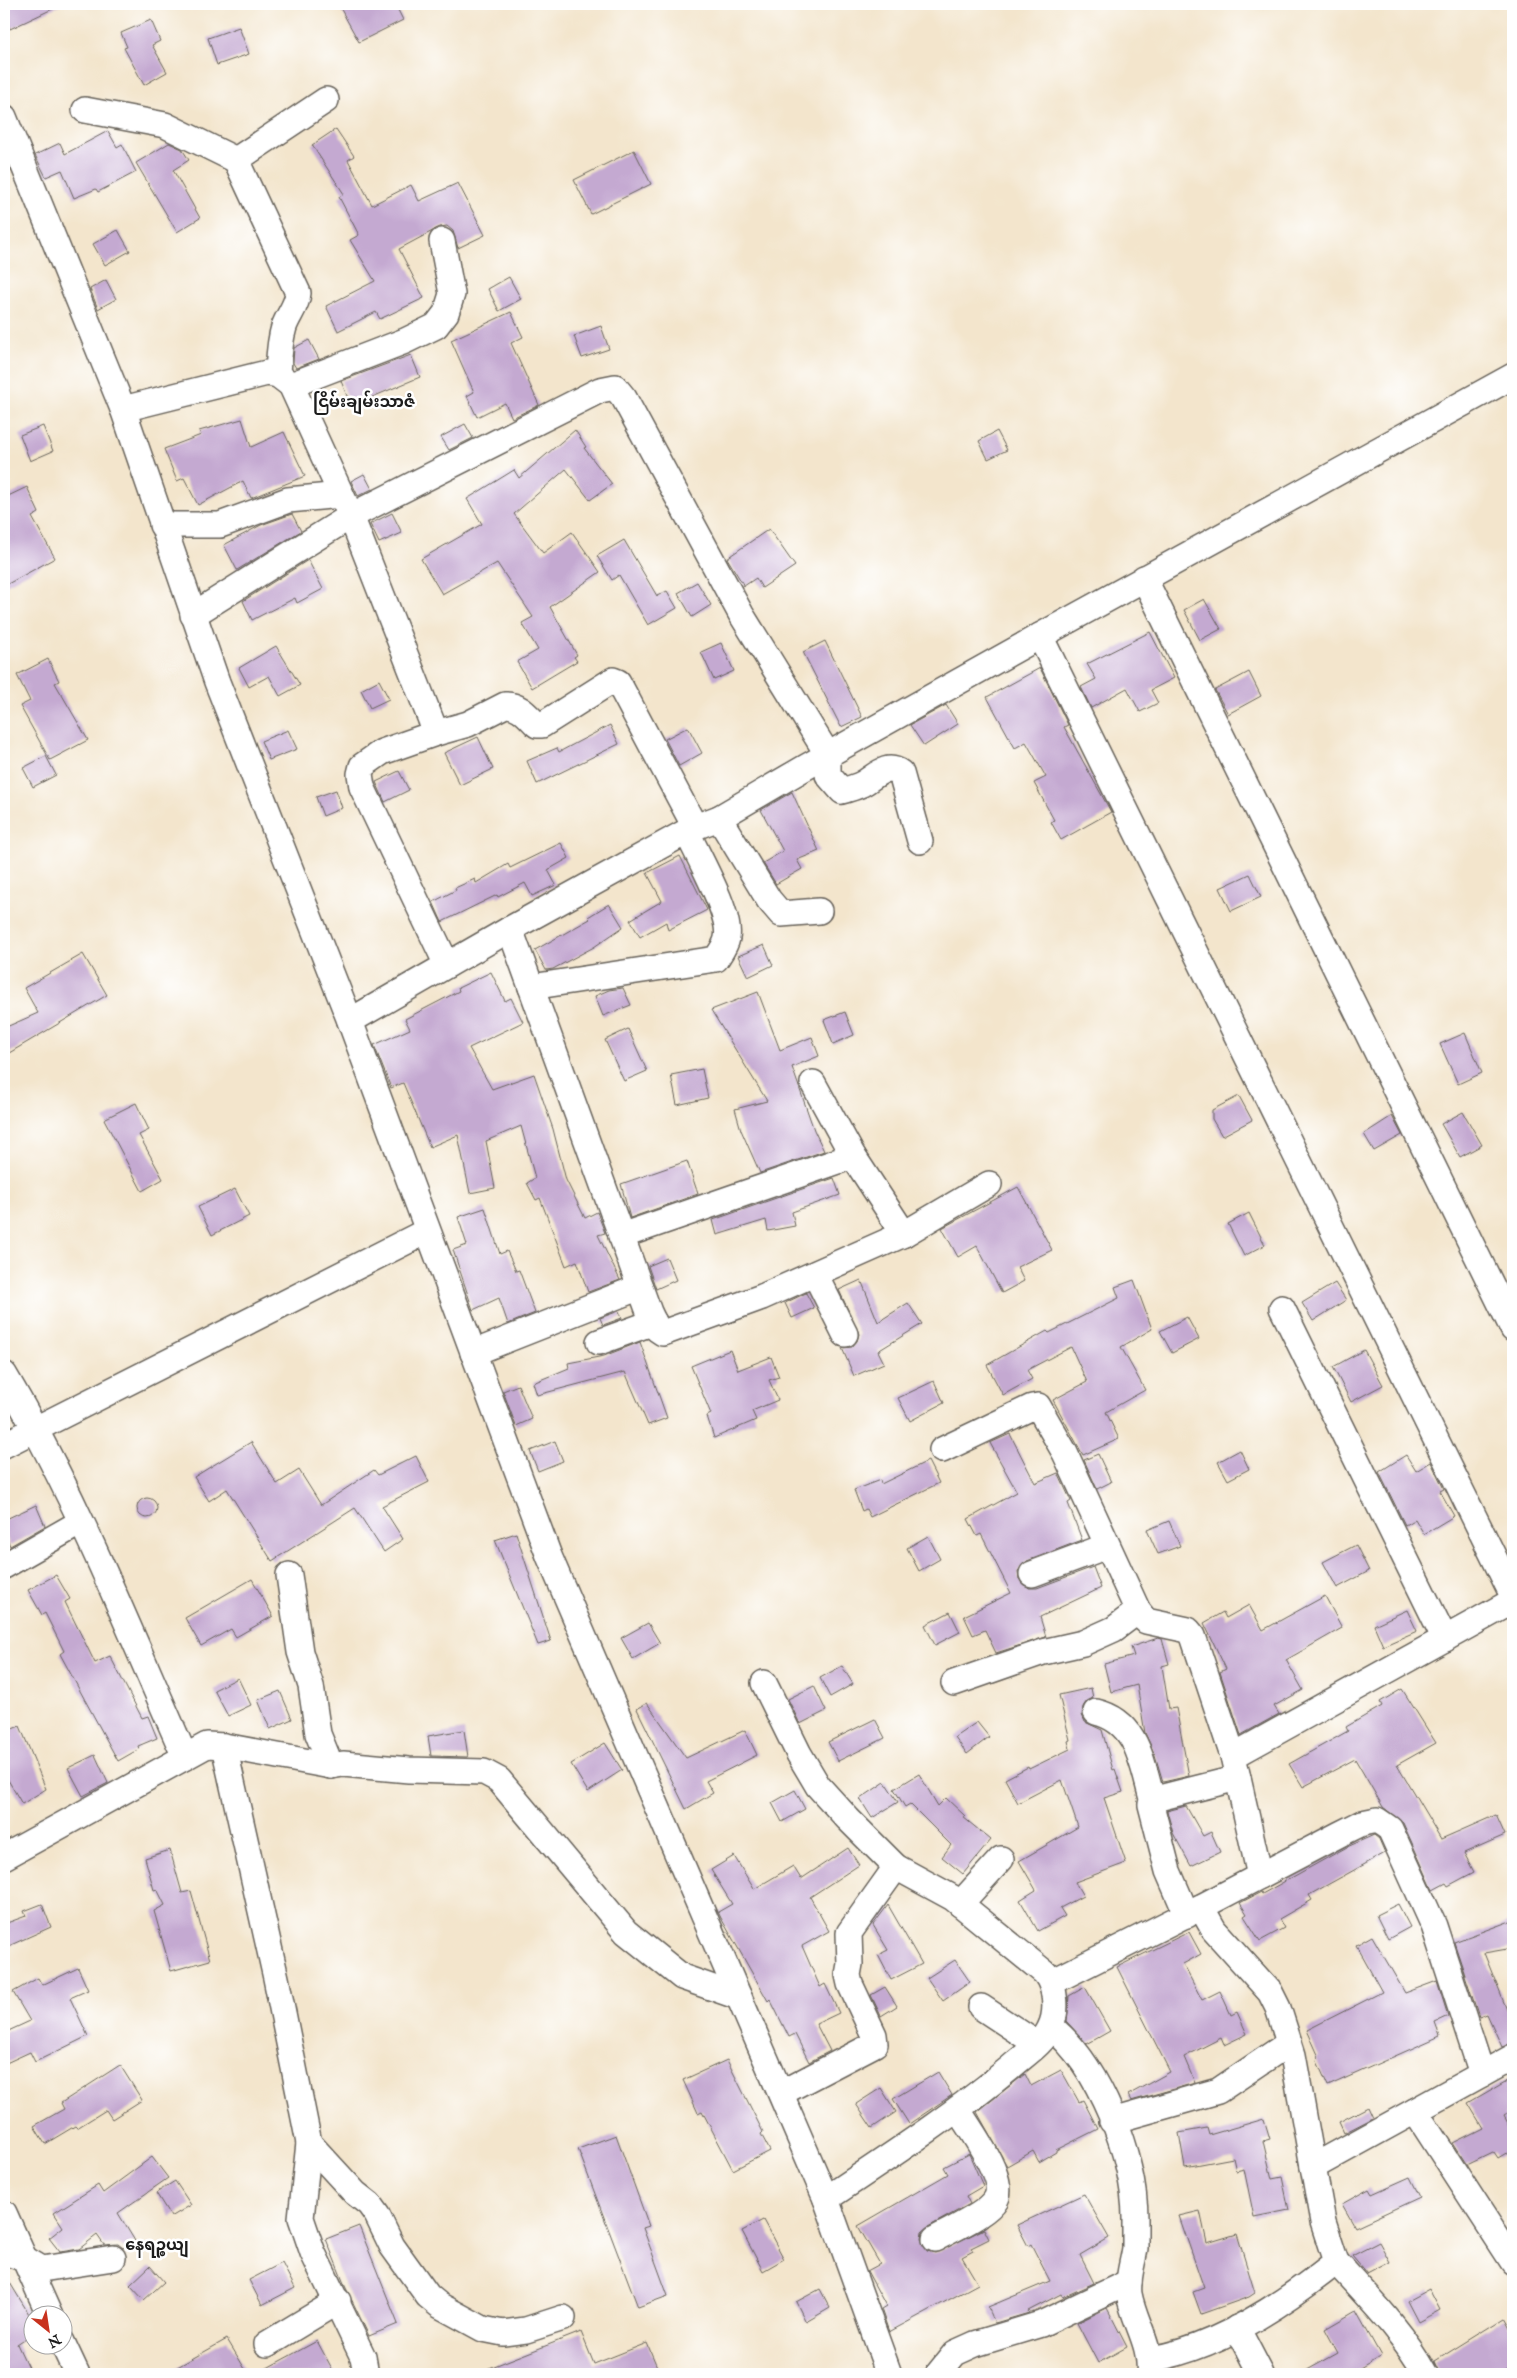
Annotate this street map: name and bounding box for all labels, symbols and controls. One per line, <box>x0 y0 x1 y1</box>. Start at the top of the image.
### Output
district label: ငြိမ်းချမ်းသာဇံ <box>313 390 415 415</box>
district label: နေရဉ္စယျ <box>125 2236 189 2258</box>
north arrow <box>22 2306 72 2356</box>
text: N <box>44 2329 65 2351</box>

